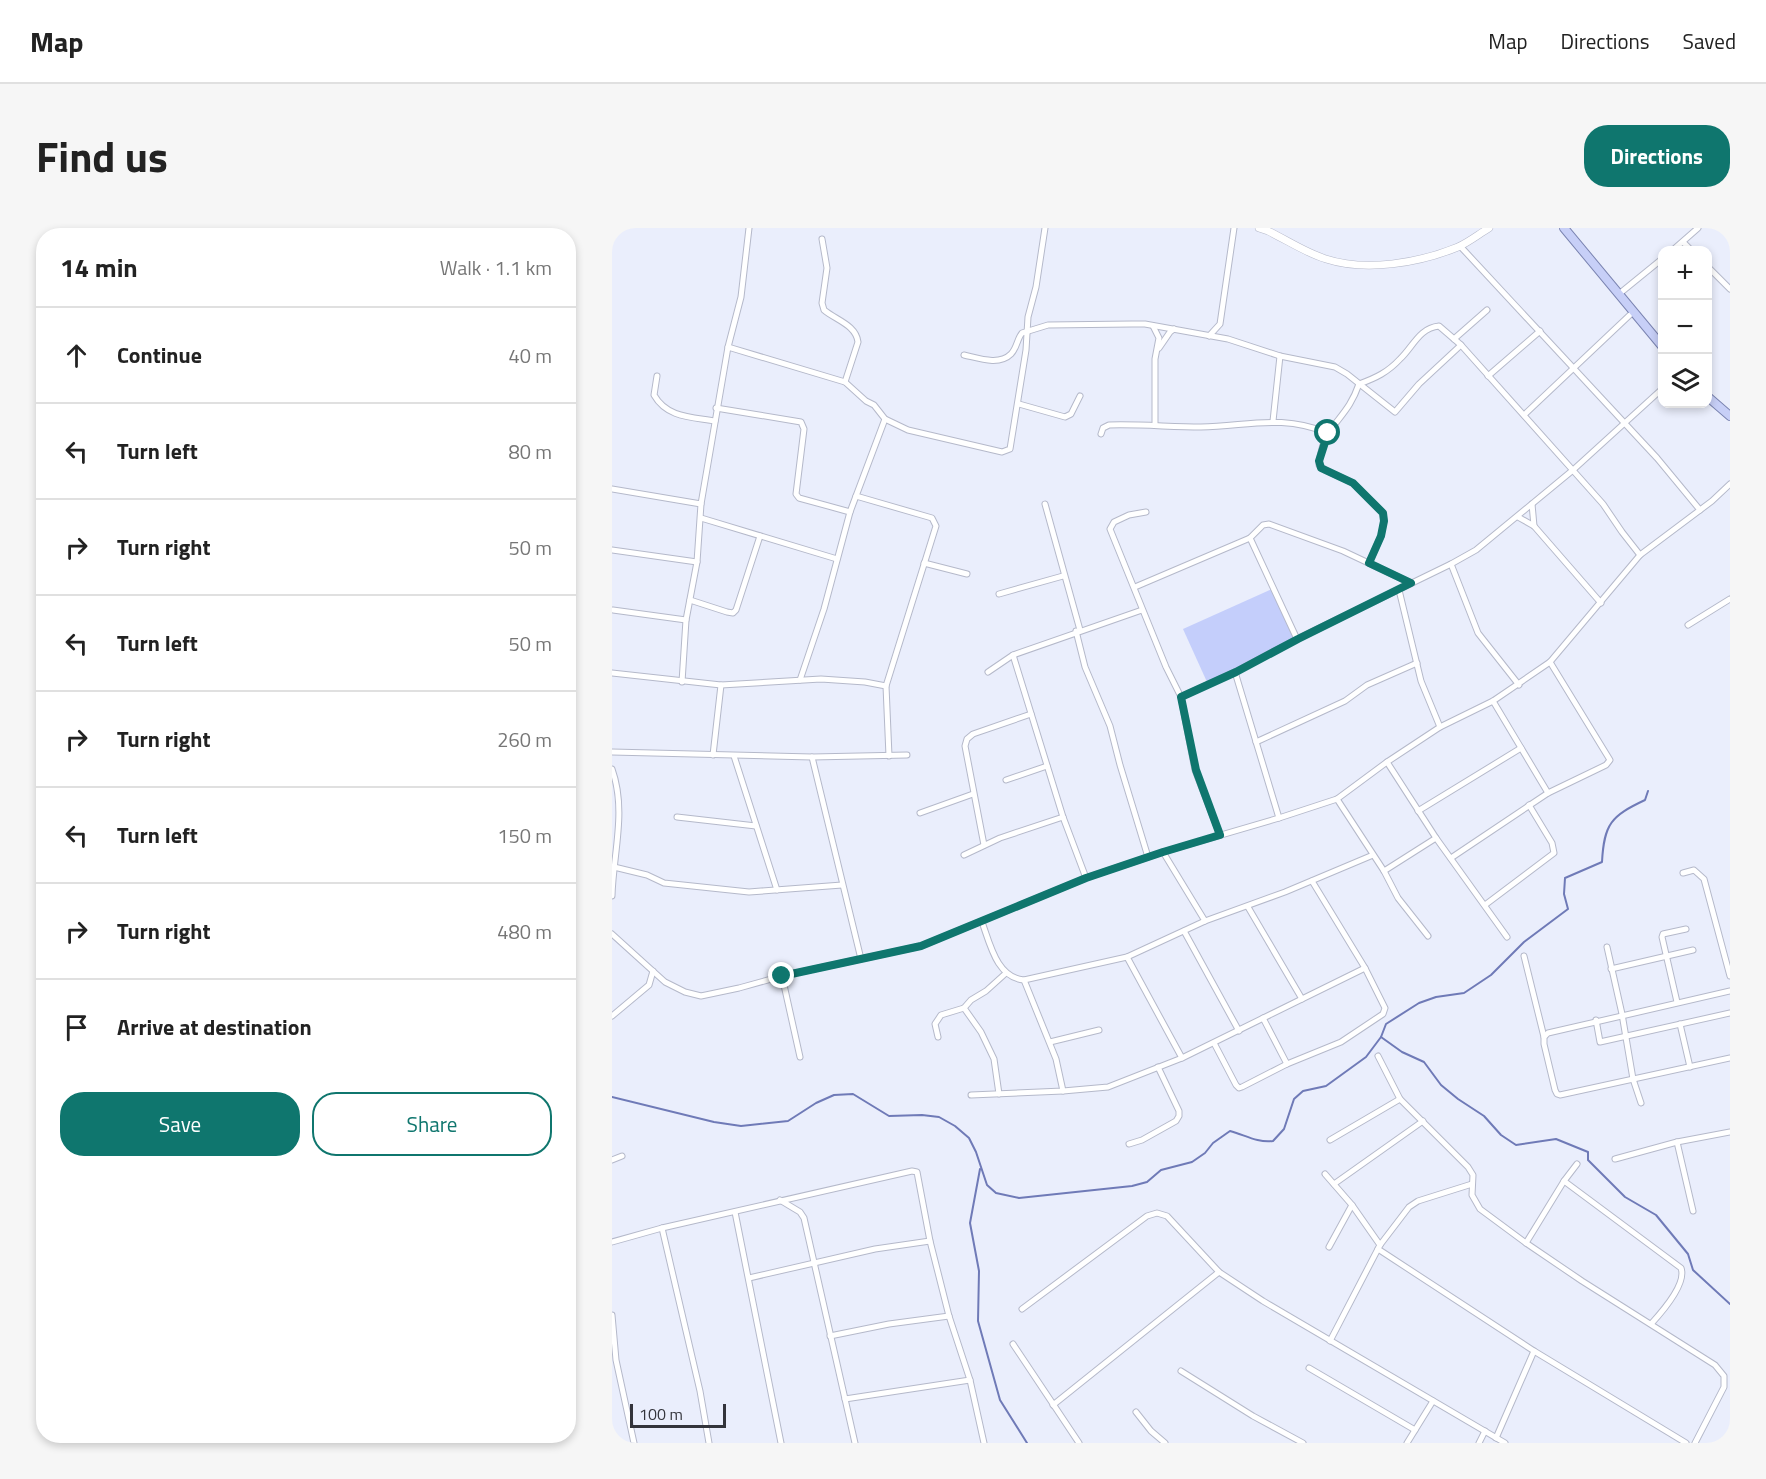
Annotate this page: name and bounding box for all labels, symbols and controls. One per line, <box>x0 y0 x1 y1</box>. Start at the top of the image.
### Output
text: Map <box>30 20 84 63</box>
text: Map <box>1488 25 1528 57</box>
text: Directions <box>1561 25 1650 57</box>
text: Saved <box>1683 25 1736 57</box>
text: Find us <box>36 124 168 188</box>
button: Directions <box>1584 125 1730 187</box>
map controls <box>1658 246 1712 408</box>
button: + <box>1658 246 1712 300</box>
text: 14 min <box>60 248 138 287</box>
text: Walk · 1.1 km <box>440 252 552 283</box>
button: − <box>1658 300 1712 354</box>
text: Continue <box>117 338 202 372</box>
icon: ahead <box>60 339 93 372</box>
text: 40 m <box>508 340 552 371</box>
button: layers <box>1658 354 1712 408</box>
route start <box>1314 419 1340 445</box>
text: Turn left <box>117 434 198 468</box>
icon: left <box>60 435 93 468</box>
text: 80 m <box>508 436 552 467</box>
text: Turn right <box>117 530 211 564</box>
icon: right <box>60 531 93 564</box>
text: 50 m <box>508 532 552 563</box>
text: Turn left <box>117 626 198 660</box>
icon: left <box>60 627 93 660</box>
text: 50 m <box>508 628 552 659</box>
text: Turn right <box>117 722 211 756</box>
icon: right <box>60 723 93 756</box>
text: 260 m <box>497 724 552 755</box>
text: Turn left <box>117 818 198 852</box>
icon: left <box>60 819 93 852</box>
text: 150 m <box>497 820 552 851</box>
text: Turn right <box>117 914 211 948</box>
icon: right <box>60 915 93 948</box>
text: 480 m <box>497 916 552 947</box>
route end <box>768 962 794 988</box>
text: Arrive at destination <box>117 1010 312 1044</box>
icon: arrive <box>60 1011 93 1044</box>
button: Save <box>60 1092 300 1156</box>
button: Share <box>312 1092 552 1156</box>
scale bar <box>630 1401 726 1428</box>
text: 100 m <box>639 1402 683 1426</box>

